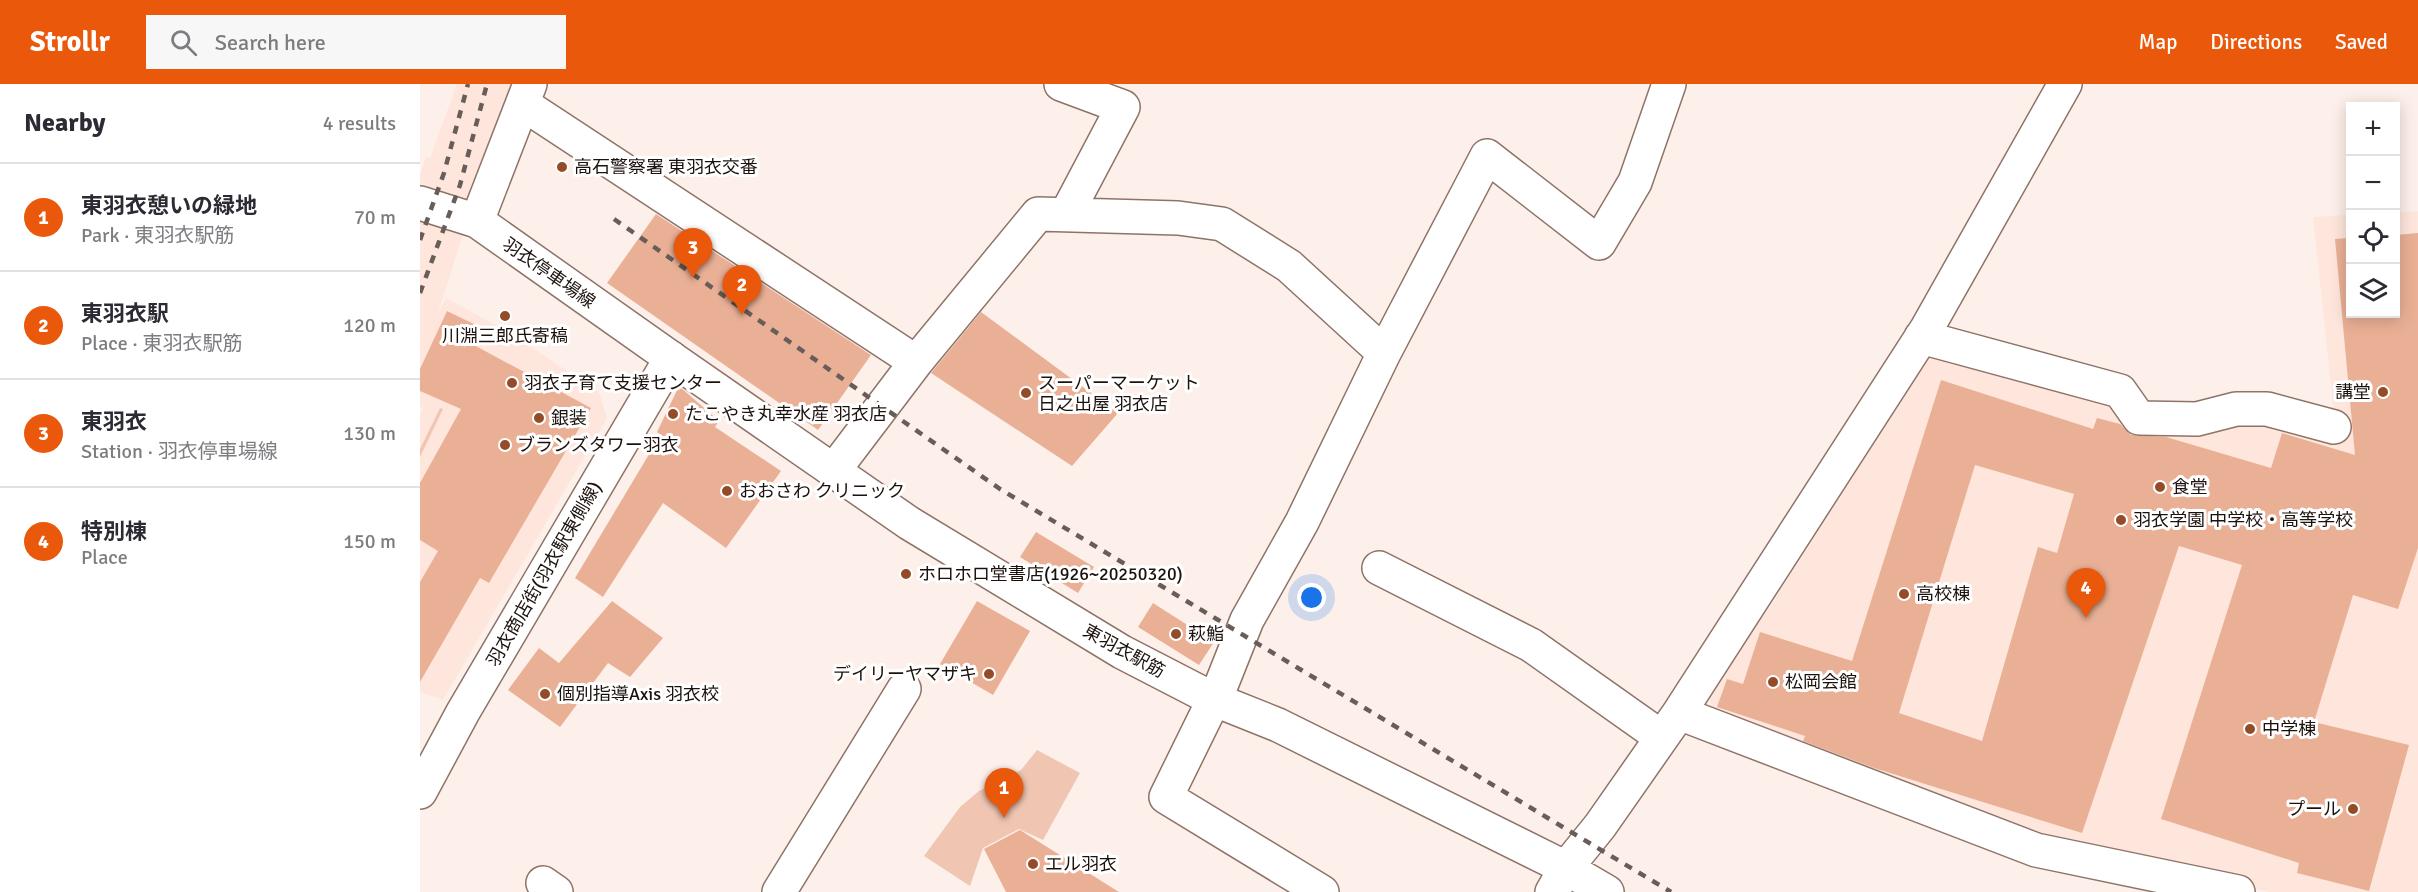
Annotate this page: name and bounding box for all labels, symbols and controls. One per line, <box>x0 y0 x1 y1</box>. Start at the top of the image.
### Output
search box <box>146 15 566 69</box>
text: Strollr <box>30 25 110 59</box>
icon: search <box>167 26 200 59</box>
text: Search here <box>215 29 326 56</box>
text: Map <box>2139 29 2177 55</box>
text: Directions <box>2210 29 2302 55</box>
text: Saved <box>2335 29 2388 55</box>
map controls <box>2346 102 2400 318</box>
button: + <box>2346 102 2400 156</box>
text: Nearby <box>24 107 105 139</box>
text: 4 results <box>323 111 396 136</box>
place label: 高石警察署 東羽衣交番 <box>574 156 758 178</box>
button: − <box>2346 156 2400 210</box>
marker: 高石警察署 東羽衣交番 <box>555 160 569 174</box>
text: 東羽衣憩いの緑地 <box>81 192 257 219</box>
text: 1 <box>38 205 49 230</box>
text: 70 m <box>354 205 396 230</box>
button: locate <box>2346 210 2400 264</box>
text: Park · 東羽衣駅筋 <box>81 223 234 248</box>
pin: 3 <box>674 228 712 278</box>
street label: 羽衣停車場線 <box>498 233 600 313</box>
button: layers <box>2346 264 2400 318</box>
pin: 2 <box>722 266 762 315</box>
text: 東羽衣駅 <box>81 300 169 327</box>
marker: 川淵三郎氏寄稿 <box>498 309 512 323</box>
text: 2 <box>38 313 49 338</box>
text: 120 m <box>343 313 396 338</box>
place label: 川淵三郎氏寄稿 <box>442 325 568 347</box>
text: Place · 東羽衣駅筋 <box>81 331 243 356</box>
place label: 羽衣子育て支援センター <box>524 372 722 394</box>
place label: スーパーマーケット 日之出屋 羽衣店 <box>1038 372 1200 415</box>
marker: 羽衣子育て支援センター <box>505 376 519 390</box>
place label: 講堂 <box>2335 381 2371 403</box>
marker: 講堂 <box>2376 385 2390 399</box>
marker: スーパーマーケット 日之出屋 羽衣店 <box>1019 386 1033 400</box>
place label: たこやき丸幸水産 羽衣店 <box>685 403 887 425</box>
place label: 銀装 <box>551 407 587 429</box>
marker: たこやき丸幸水産 羽衣店 <box>666 407 680 421</box>
text: 東羽衣 <box>81 408 147 435</box>
marker: 銀装 <box>532 411 546 425</box>
text: 3 <box>38 421 49 446</box>
text: 130 m <box>343 421 396 446</box>
place label: ブランズタワー羽衣 <box>517 434 679 456</box>
marker: ブランズタワー羽衣 <box>498 438 512 452</box>
text: Station · 羽衣停車場線 <box>81 439 278 464</box>
place label: 食堂 <box>2172 476 2208 498</box>
street label: 羽衣商店街(羽衣駅東側線) <box>482 478 606 670</box>
place label: おおさわ クリニック <box>739 480 905 502</box>
marker: 食堂 <box>2153 480 2167 494</box>
marker: おおさわ クリニック <box>720 484 734 498</box>
place label: 羽衣学園 中学校・高等学校 <box>2133 509 2353 531</box>
marker: 羽衣学園 中学校・高等学校 <box>2114 513 2128 527</box>
text: 特別棟 <box>81 518 147 545</box>
text: 4 <box>38 529 49 554</box>
text: 150 m <box>343 529 396 554</box>
text: Place <box>81 545 128 570</box>
place label: ホロホロ堂書店(1926~20250320) <box>918 563 1183 585</box>
marker: ホロホロ堂書店(1926~20250320) <box>899 567 913 581</box>
pin: 4 <box>2066 568 2106 618</box>
your location <box>1297 583 1326 612</box>
place label: 高校棟 <box>1916 583 1970 605</box>
marker: 高校棟 <box>1897 587 1911 601</box>
street label: 東羽衣駅筋 <box>1079 620 1169 682</box>
place label: 萩鮨 <box>1188 623 1224 645</box>
marker: 萩鮨 <box>1169 627 1183 641</box>
place label: デイリーヤマザキ <box>833 663 977 685</box>
marker: デイリーヤマザキ <box>982 667 996 681</box>
place label: 松岡会館 <box>1785 671 1857 693</box>
marker: 松岡会館 <box>1766 675 1780 689</box>
place label: 個別指導Axis 羽衣校 <box>557 683 719 705</box>
marker: 個別指導Axis 羽衣校 <box>538 687 552 701</box>
place label: 中学棟 <box>2262 718 2316 740</box>
marker: 中学棟 <box>2243 722 2257 736</box>
pin: 1 <box>984 768 1024 818</box>
place label: プール <box>2287 798 2341 820</box>
marker: プール <box>2346 802 2360 816</box>
place label: エル羽衣 <box>1045 853 1117 875</box>
marker: エル羽衣 <box>1026 857 1040 871</box>

